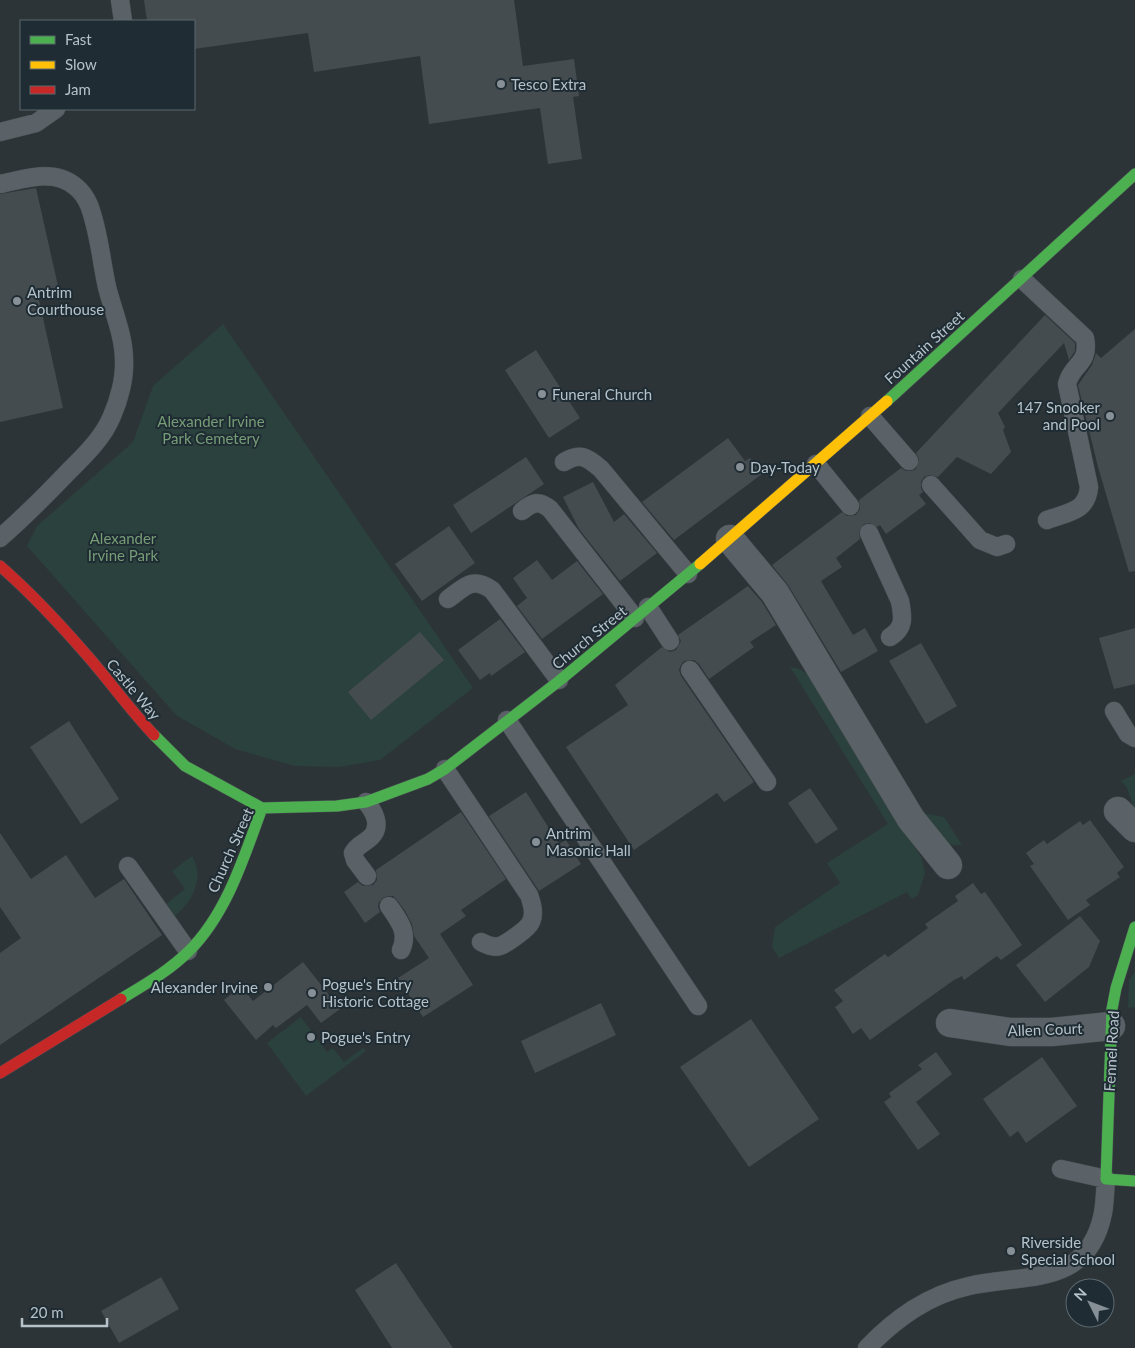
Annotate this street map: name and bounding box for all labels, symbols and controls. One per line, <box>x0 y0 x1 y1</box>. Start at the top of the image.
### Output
legend <box>20 20 195 110</box>
text: Fast <box>65 30 92 48</box>
text: Slow <box>65 55 97 73</box>
place label: Tesco Extra <box>511 75 586 93</box>
marker: Tesco Extra <box>495 78 507 90</box>
text: Jam <box>65 80 91 98</box>
place label: Antrim Courthouse <box>27 283 104 318</box>
marker: Antrim Courthouse <box>11 295 23 307</box>
street label: Fountain Street <box>880 306 968 388</box>
place label: Funeral Church <box>552 385 652 403</box>
marker: Funeral Church <box>536 388 548 400</box>
place label: 147 Snooker and Pool <box>1016 398 1101 433</box>
marker: 147 Snooker and Pool <box>1104 410 1116 422</box>
park label: Alexander Irvine Park Cemetery <box>157 412 265 447</box>
place label: Day-Today <box>750 458 820 476</box>
marker: Day-Today <box>734 461 746 473</box>
park label: Alexander Irvine Park <box>88 529 159 564</box>
street label: Church Street <box>548 601 630 673</box>
street label: Castle Way <box>103 655 165 723</box>
street label: Church Street <box>203 804 257 895</box>
place label: Antrim Masonic Hall <box>546 824 631 859</box>
marker: Antrim Masonic Hall <box>530 836 542 848</box>
place label: Pogue's Entry Historic Cottage <box>322 975 429 1010</box>
place label: Alexander Irvine <box>151 978 258 996</box>
marker: Alexander Irvine <box>262 981 274 993</box>
marker: Pogue's Entry Historic Cottage <box>306 987 318 999</box>
street label: Fennel Road <box>1100 1010 1122 1092</box>
street label: Allen Court <box>1007 1019 1083 1039</box>
place label: Pogue's Entry <box>321 1028 411 1046</box>
marker: Pogue's Entry <box>305 1031 317 1043</box>
place label: Riverside Special School <box>1021 1233 1115 1268</box>
marker: Riverside Special School <box>1005 1245 1017 1257</box>
north arrow <box>1065 1278 1115 1328</box>
text: N <box>1070 1284 1090 1304</box>
scale bar <box>22 1296 108 1328</box>
text: 20 m <box>30 1303 64 1321</box>

